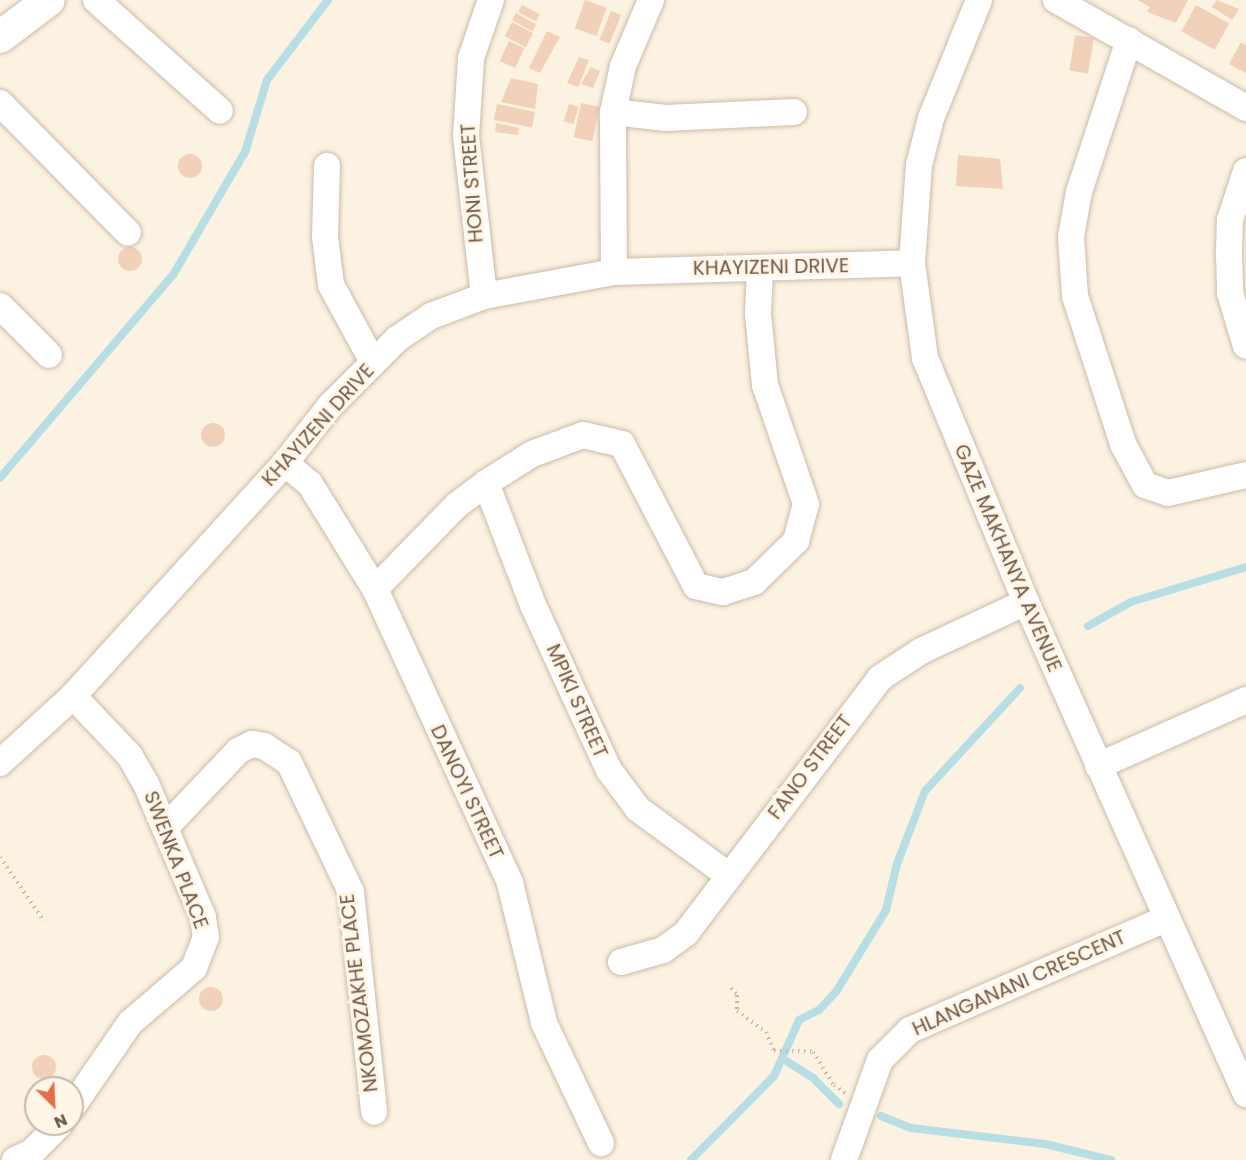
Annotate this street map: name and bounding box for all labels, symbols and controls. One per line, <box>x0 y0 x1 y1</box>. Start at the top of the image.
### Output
street label: HONI STREET <box>456 122 488 244</box>
street label: KHAYIZENI DRIVE <box>693 254 849 280</box>
street label: KHAYIZENI DRIVE <box>257 359 379 491</box>
street label: GAZE MAKHANYA AVENUE <box>949 441 1067 675</box>
street label: MPIKI STREET <box>541 640 613 762</box>
street label: FANO STREET <box>763 710 857 824</box>
street label: DANOYI STREET <box>425 721 509 863</box>
street label: SWENKA PLACE <box>139 788 213 932</box>
street label: NKOMOZAKHE PLACE <box>335 892 383 1094</box>
street label: HLANGANANI CRESCENT <box>909 925 1129 1041</box>
north arrow <box>24 1076 84 1136</box>
text: N <box>51 1108 71 1134</box>

